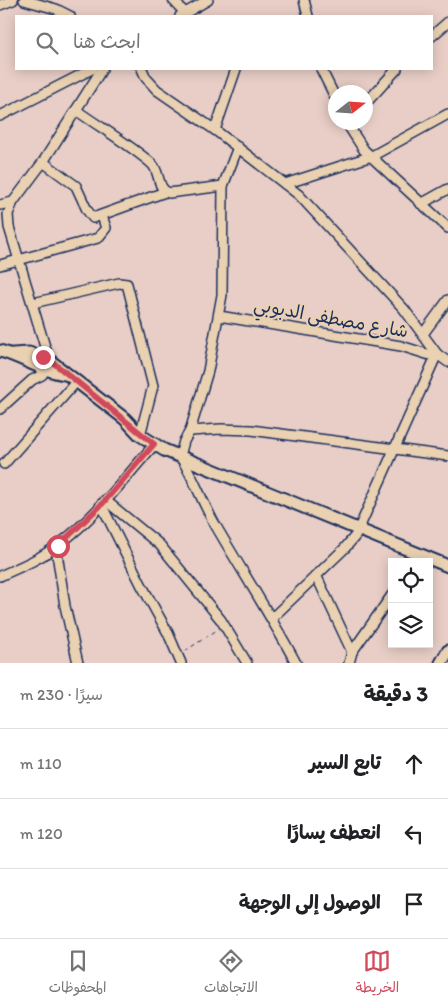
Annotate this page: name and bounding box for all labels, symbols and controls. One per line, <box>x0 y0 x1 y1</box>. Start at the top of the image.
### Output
search box <box>15 15 433 70</box>
icon: search <box>33 29 61 57</box>
text: ابحث هنا <box>73 30 141 53</box>
north arrow <box>328 85 373 130</box>
street label: شارع مصطفى الدبوبي <box>251 294 410 347</box>
route end <box>32 346 55 369</box>
route start <box>47 535 70 558</box>
map controls <box>388 558 433 648</box>
button: locate <box>388 558 433 603</box>
button: layers <box>388 603 433 648</box>
text: 3 دقيقة <box>363 681 428 706</box>
text: سيرًا · 230 m <box>20 685 103 704</box>
icon: ahead <box>400 750 428 778</box>
text: تابع السير <box>309 751 381 774</box>
text: 110 m <box>20 754 62 773</box>
icon: left <box>400 820 428 848</box>
text: انعطف يسارًا <box>287 821 381 844</box>
text: 120 m <box>20 824 63 843</box>
icon: arrive <box>400 890 428 918</box>
text: الوصول إلى الوجهة <box>239 891 381 914</box>
tab: المحفوظات <box>49 947 106 1000</box>
tab: الاتجاهات <box>204 947 258 1000</box>
tab: الخريطة <box>356 947 399 1000</box>

